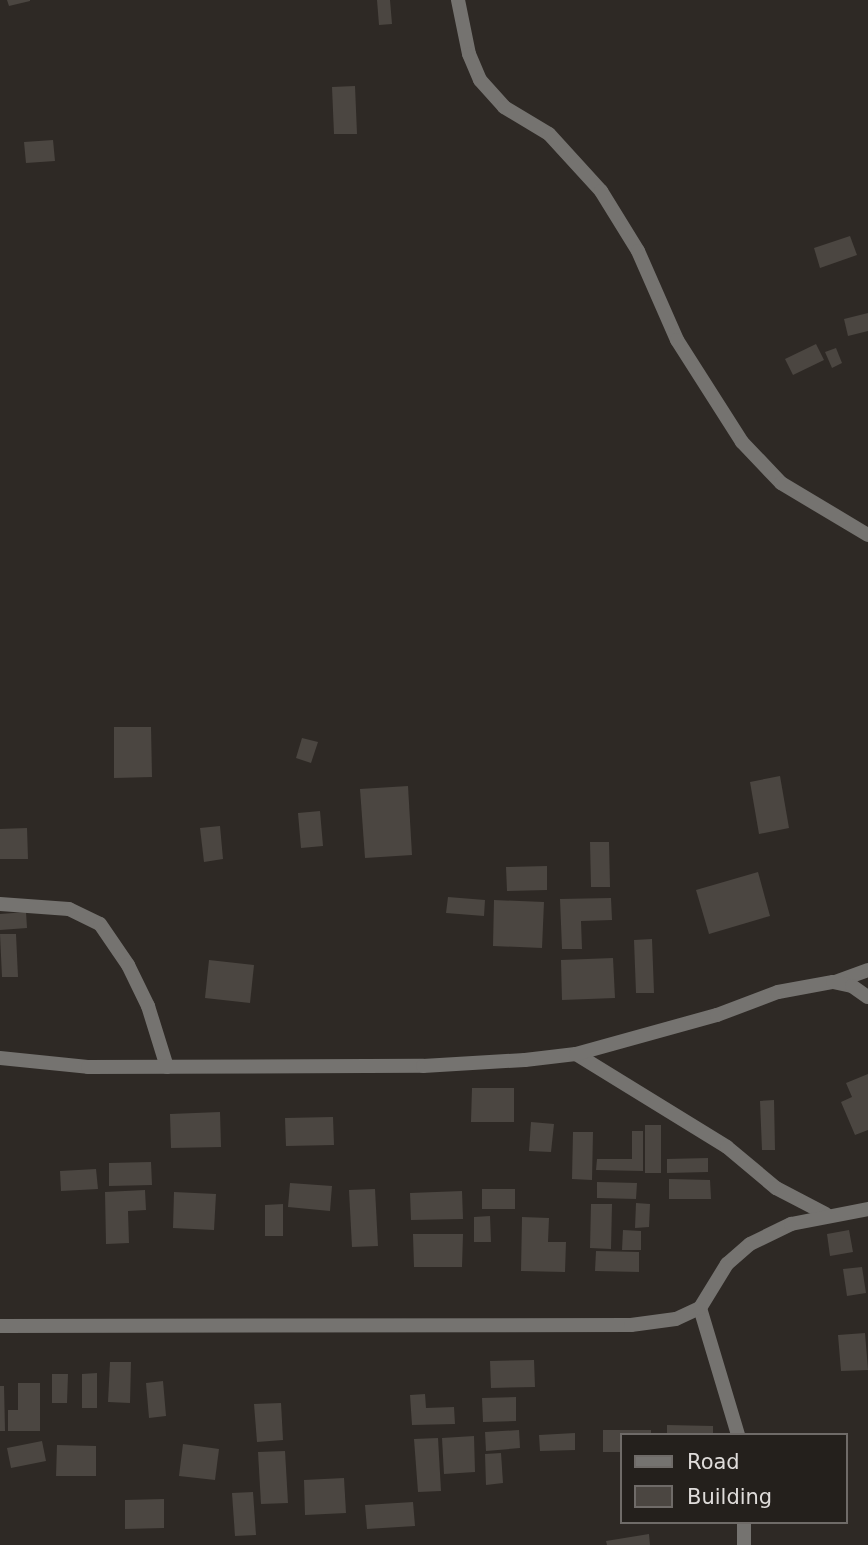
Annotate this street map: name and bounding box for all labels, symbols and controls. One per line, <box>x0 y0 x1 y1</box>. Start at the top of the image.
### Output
legend <box>620 1433 847 1524</box>
text: Road <box>687 1450 740 1474</box>
text: Building <box>687 1485 772 1509</box>

